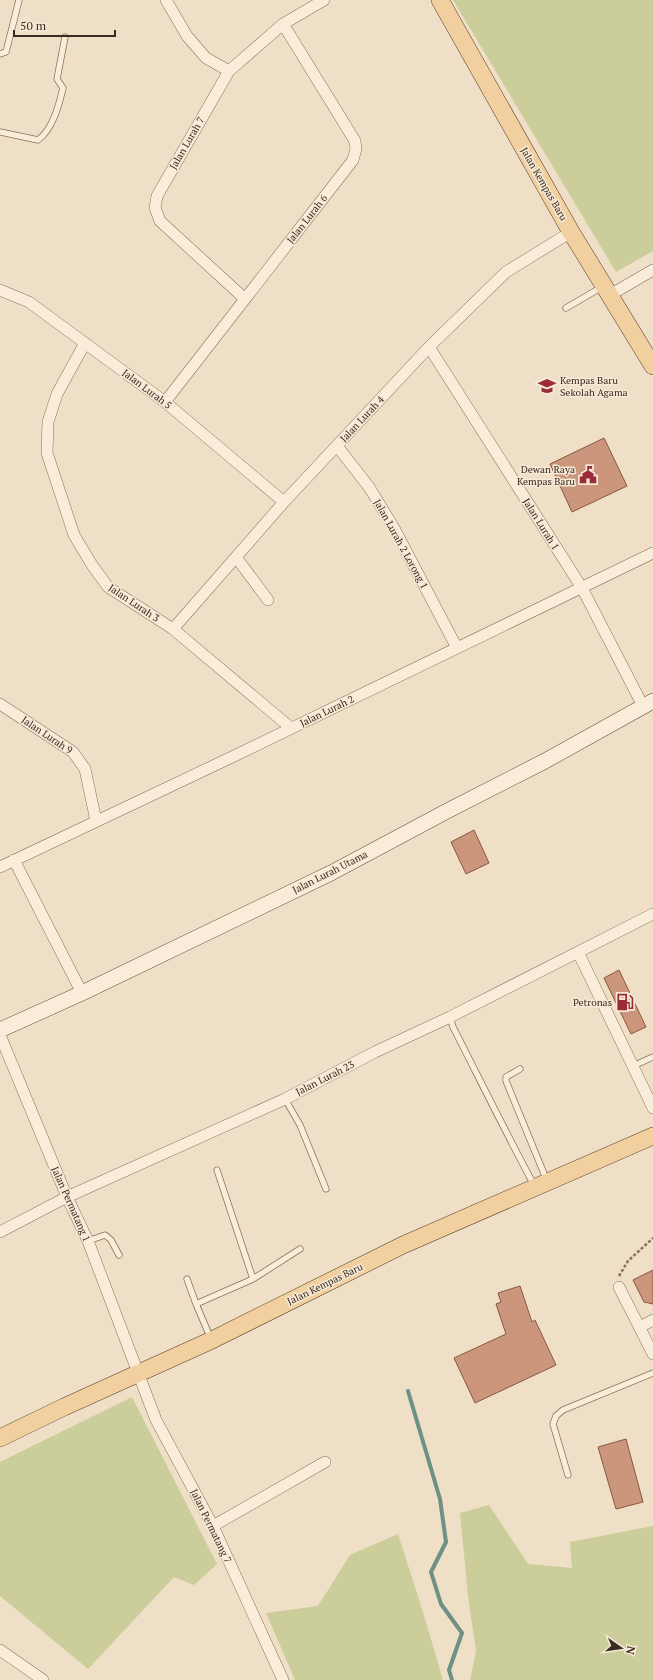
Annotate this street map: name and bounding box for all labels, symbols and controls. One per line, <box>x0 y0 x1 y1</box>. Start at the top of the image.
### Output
scale bar <box>14 12 115 38</box>
text: 50 m <box>20 18 47 33</box>
street label: Jalan Lurah 7 <box>167 114 207 172</box>
street label: Jalan Kempas Baru <box>518 145 570 223</box>
street label: Jalan Lurah 6 <box>284 191 331 246</box>
street label: Jalan Lurah 5 <box>120 366 174 412</box>
place label: Kempas Baru Sekolah Agama <box>560 374 628 399</box>
school or university icon: Kempas Baru Sekolah Agama <box>537 376 557 396</box>
street label: Jalan Lurah 4 <box>337 393 387 445</box>
place label: Dewan Raya Kempas Baru <box>517 463 575 488</box>
public building icon: Dewan Raya Kempas Baru <box>578 465 598 485</box>
street label: Jalan Lurah 1 <box>520 496 562 552</box>
street label: Jalan Lurah 2 Lorong 1 <box>371 497 431 591</box>
street label: Jalan Lurah 3 <box>106 581 162 625</box>
street label: Jalan Lurah 2 <box>298 692 356 730</box>
street label: Jalan Lurah 9 <box>19 713 75 757</box>
street label: Jalan Lurah Utama <box>290 847 370 897</box>
fuel station icon: Petronas <box>615 992 635 1012</box>
place label: Petronas <box>573 996 612 1009</box>
street label: Jalan Lurah 23 <box>294 1058 356 1098</box>
street label: Jalan Permatang 1 <box>49 1164 93 1244</box>
street label: Jalan Kempas Baru <box>285 1260 365 1308</box>
street label: Jalan Permatang 7 <box>187 1487 235 1565</box>
north arrow <box>601 1628 641 1668</box>
text: N <box>623 1645 639 1657</box>

